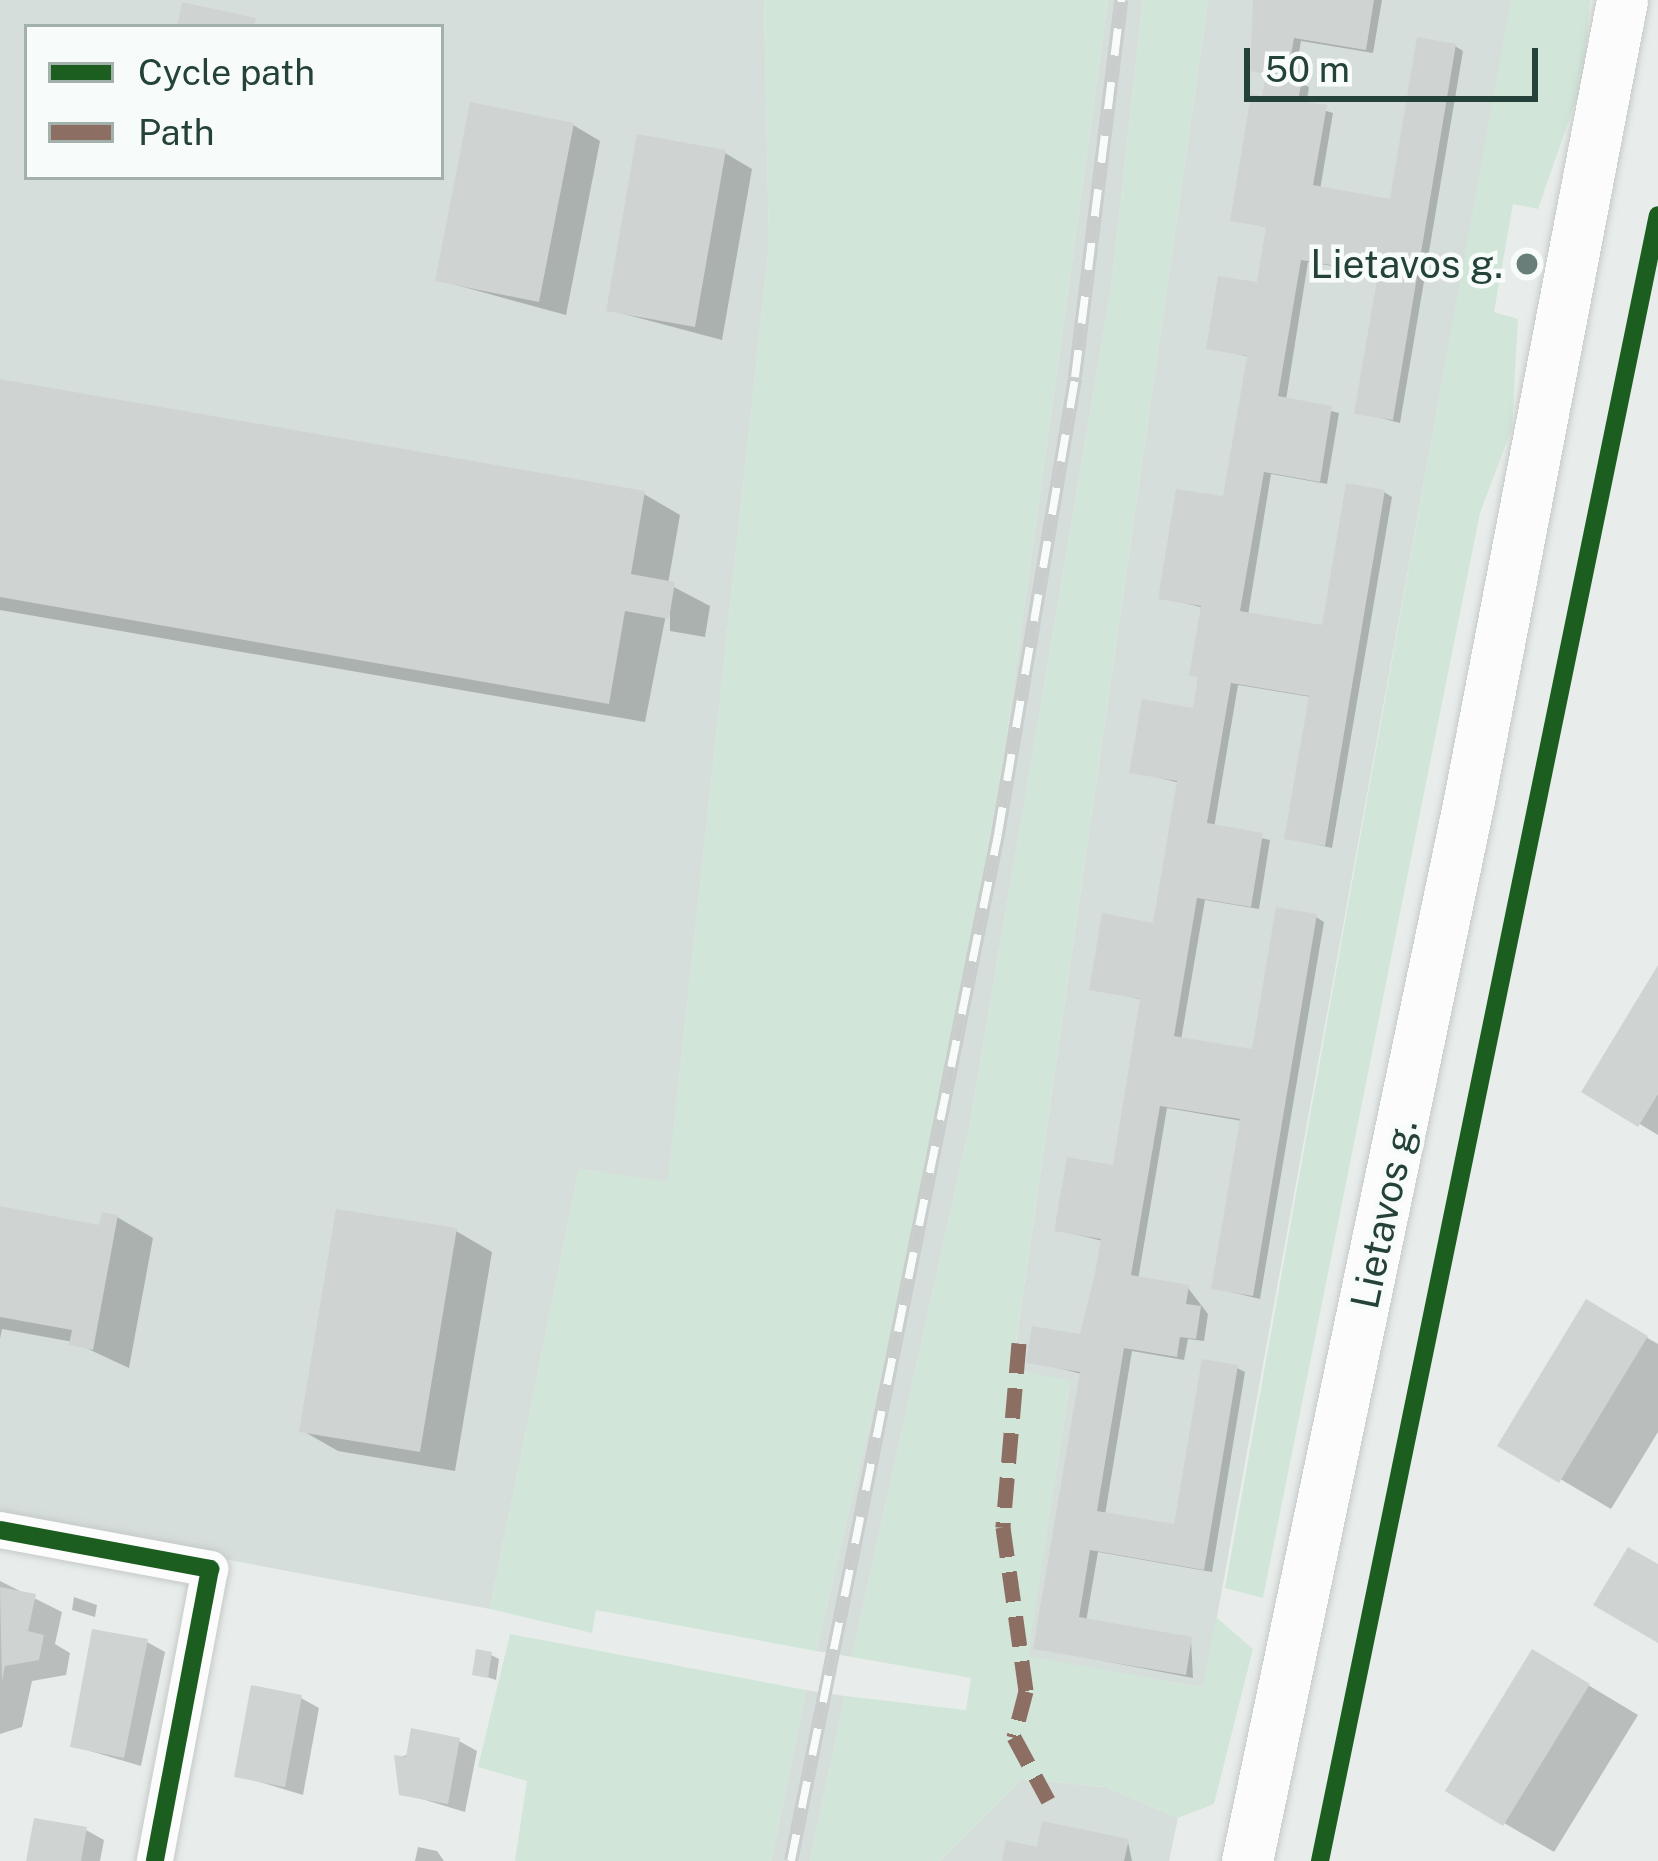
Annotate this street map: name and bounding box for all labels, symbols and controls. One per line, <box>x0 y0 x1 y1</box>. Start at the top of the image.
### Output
legend <box>24 24 444 180</box>
scale bar <box>1250 24 1544 98</box>
text: 50 m <box>1265 48 1350 90</box>
text: Cycle path <box>138 51 315 93</box>
text: Path <box>138 111 214 153</box>
place label: Lietavos g. <box>1310 241 1503 287</box>
marker: Lietavos g. <box>1514 251 1540 277</box>
street label: Lietavos g. <box>1341 1115 1427 1313</box>

